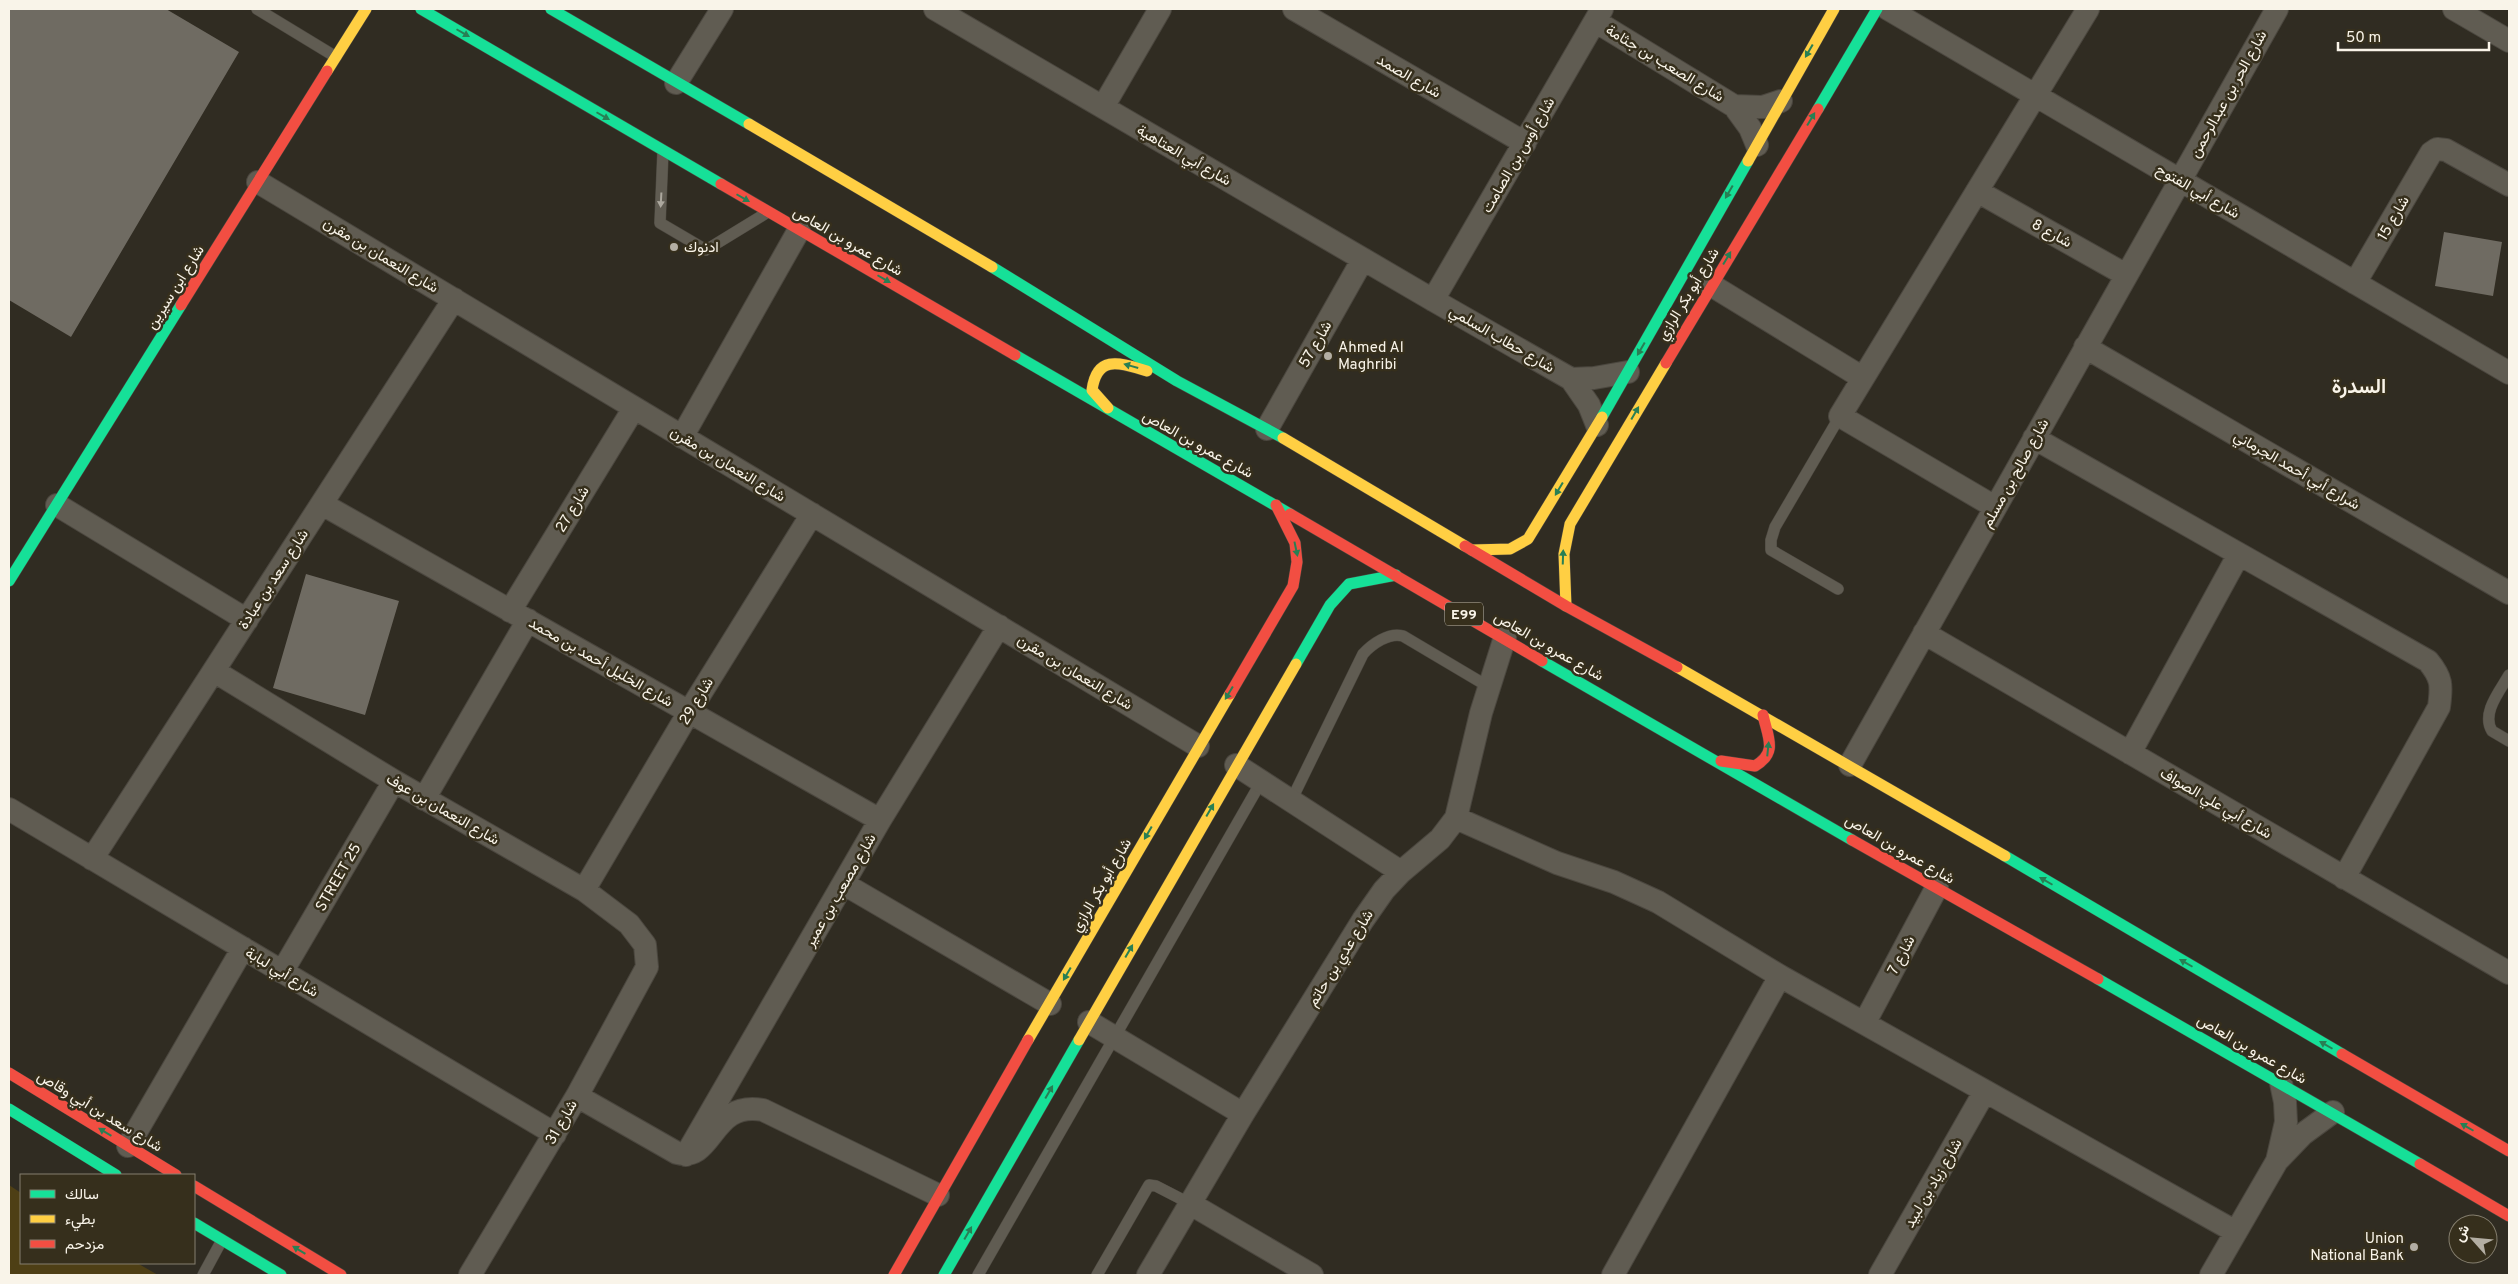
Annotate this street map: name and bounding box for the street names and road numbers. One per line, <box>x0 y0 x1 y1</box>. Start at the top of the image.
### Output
street label: شارع الصعب بن جثامة <box>1602 21 1727 107</box>
street label: شارع الحر بن عبدالرحمن <box>2186 28 2272 162</box>
street label: شارع الصمد <box>1373 51 1444 103</box>
street label: شارع أوس بن الصامت <box>1478 94 1560 217</box>
street label: شارع أبي العتاهية <box>1132 122 1234 193</box>
street label: شارع أبي الفتوح <box>2151 161 2243 226</box>
street label: شارع 15 <box>2374 193 2415 245</box>
street label: شارع عمرو بن العاص <box>789 203 906 282</box>
street label: شارع النعمان بن مقرن <box>319 214 441 298</box>
street label: شارع 8 <box>2028 216 2075 253</box>
street label: شارع ابن سيرين <box>143 242 210 333</box>
street label: شارع أبو بكر الرازي <box>1654 245 1726 346</box>
street label: شارع حطاب السلمي <box>1444 303 1557 380</box>
street label: شارع 57 <box>1295 318 1337 371</box>
street label: شارع عمرو بن العاص <box>1139 407 1256 484</box>
street label: شارع صالح بن مسلم <box>1978 416 2054 532</box>
street label: شارع النعمان بن مقرن <box>666 423 788 507</box>
street label: شرارع أبي أحمد الجرماني <box>2229 427 2363 517</box>
street label: شارع 27 <box>552 483 595 536</box>
street label: شارع سعد بن عبادة <box>235 526 314 633</box>
road number: E99 <box>1445 602 1483 626</box>
street label: شارع عمرو بن العاص <box>1490 608 1607 687</box>
street label: شارع الخليل أحمد بن محمد <box>525 614 676 712</box>
street label: شارع النعمان بن مقرن <box>1013 631 1135 715</box>
street label: شارع 29 <box>676 675 719 729</box>
street label: شارع أبي علي الصواف <box>2155 765 2275 846</box>
street label: شارع النعمان بن عوف <box>382 770 502 851</box>
street label: شارع عمرو بن العاص <box>1841 811 1958 890</box>
street label: شارع مصعب بن عمير <box>801 831 882 952</box>
street label: شارع أبو بكر الرازي <box>1068 835 1139 937</box>
street label: STREET 25 <box>312 840 366 915</box>
street label: شارع عدي بن حاتم <box>1304 907 1380 1012</box>
street label: شارع 7 <box>1884 933 1921 979</box>
street label: شارع أبي لبابة <box>240 944 321 1004</box>
street label: شارع عمرو بن العاص <box>2193 1011 2310 1090</box>
street label: شارع سعد بن أبي وقاص <box>32 1067 166 1159</box>
street label: شارع 31 <box>542 1097 583 1148</box>
street label: شارع زياد بن لبيد <box>1901 1136 1968 1232</box>

